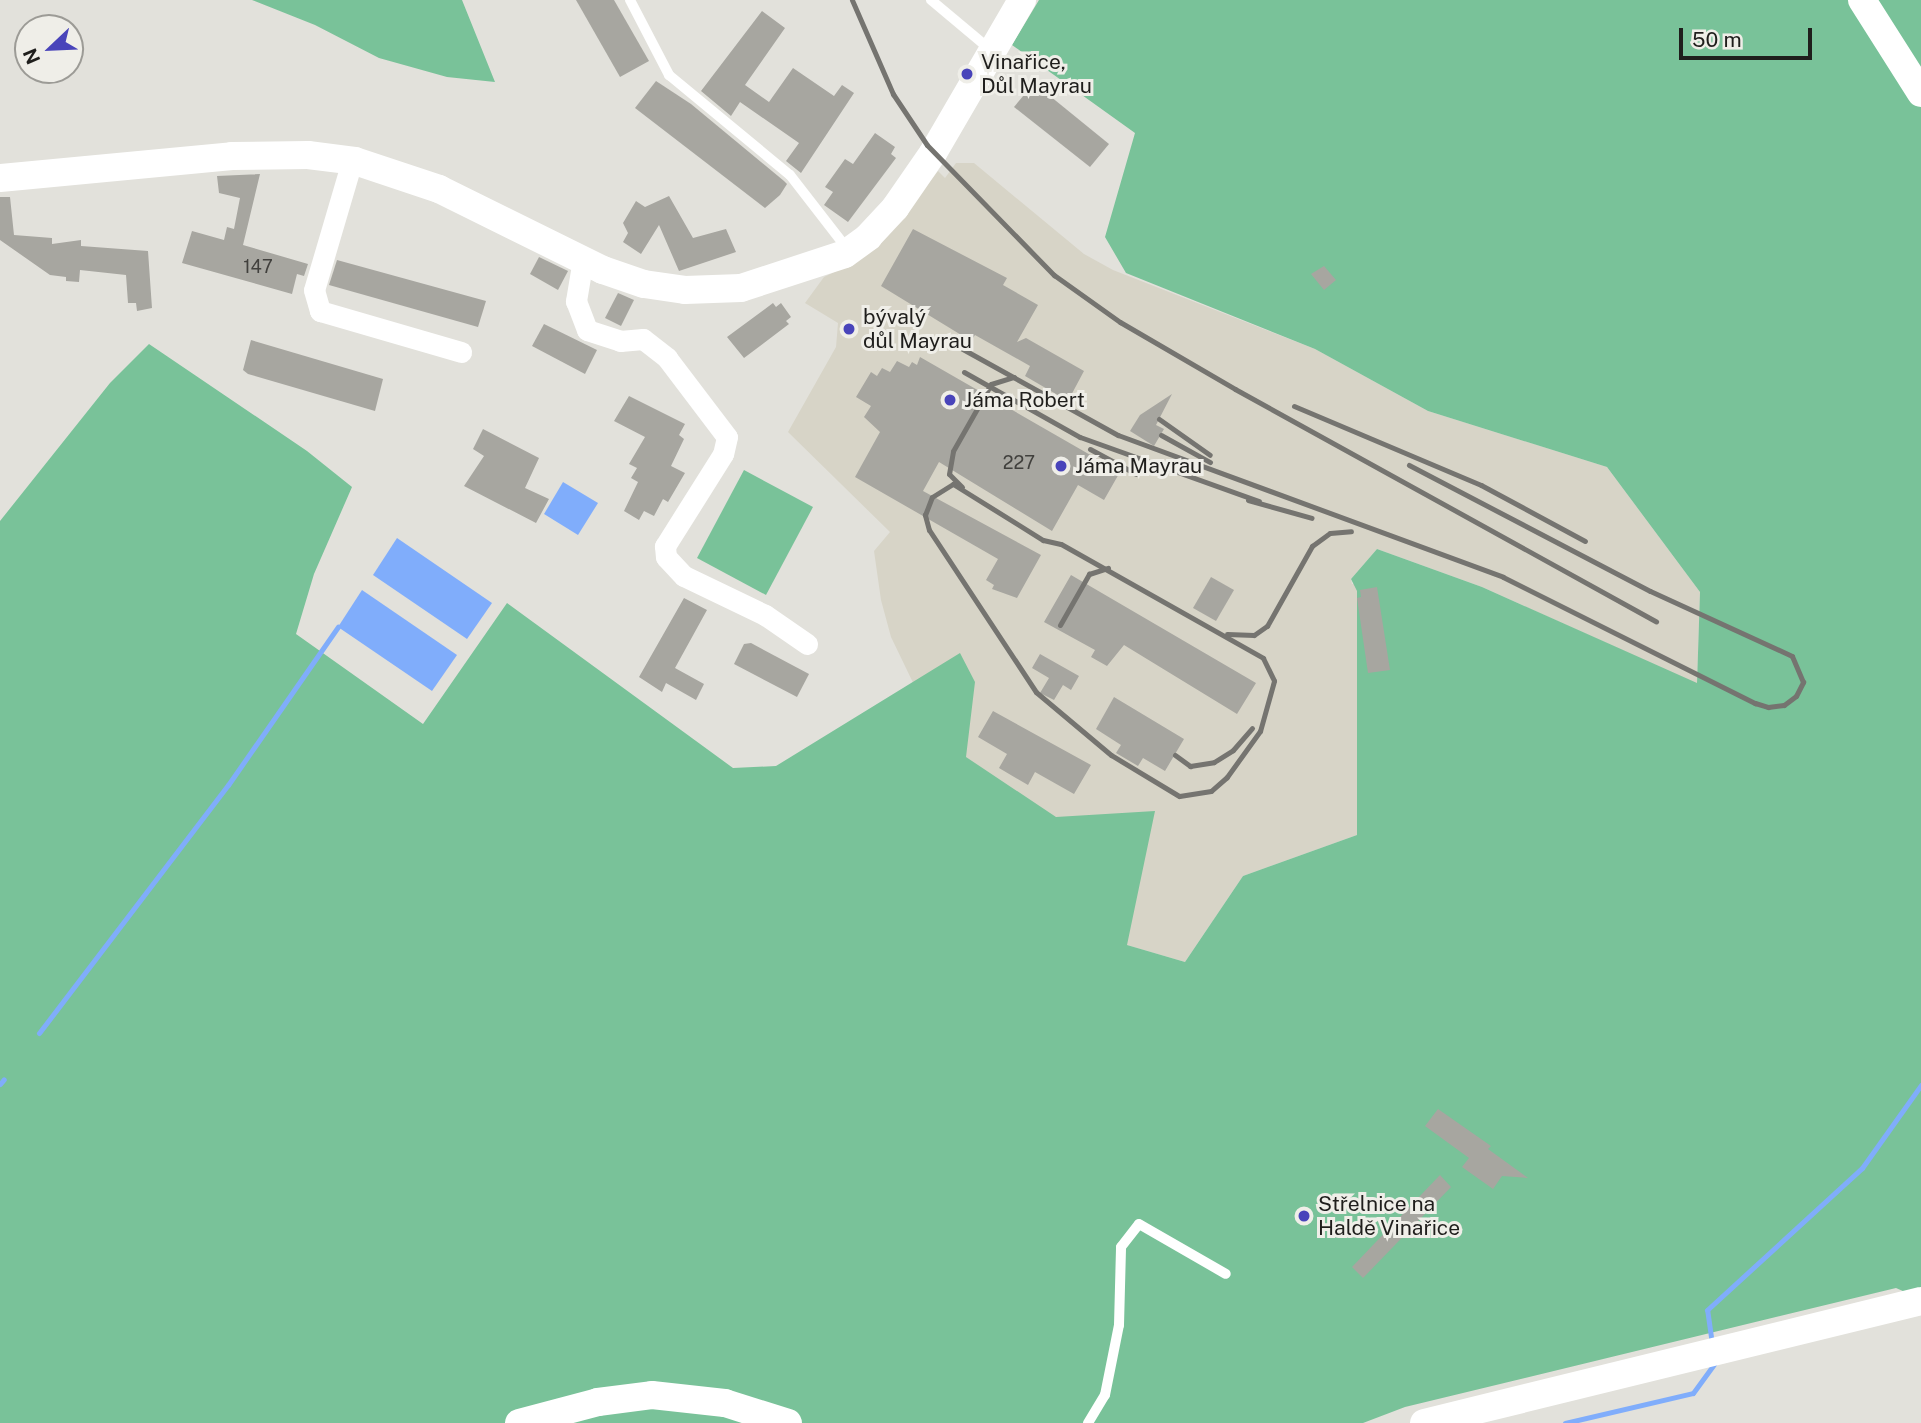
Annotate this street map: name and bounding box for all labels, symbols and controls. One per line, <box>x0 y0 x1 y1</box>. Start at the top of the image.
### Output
north arrow <box>14 14 84 84</box>
scale bar <box>1683 14 1816 58</box>
text: 50 m <box>1692 27 1742 52</box>
text: N <box>18 45 45 68</box>
place label: Vinařice, Důl Mayrau <box>981 49 1092 99</box>
marker: Vinařice, Důl Mayrau <box>959 66 975 82</box>
house number: 147 <box>243 256 273 278</box>
place label: bývalý důl Mayrau <box>863 304 972 354</box>
marker: bývalý důl Mayrau <box>841 321 857 337</box>
place label: Jáma Robert <box>964 387 1085 413</box>
marker: Jáma Robert <box>942 392 958 408</box>
house number: 227 <box>1003 452 1035 474</box>
place label: Jáma Mayrau <box>1075 453 1202 479</box>
marker: Jáma Mayrau <box>1053 458 1069 474</box>
place label: Střelnice na Haldě Vinařice <box>1318 1191 1461 1241</box>
marker: Střelnice na Haldě Vinařice <box>1296 1208 1312 1224</box>

